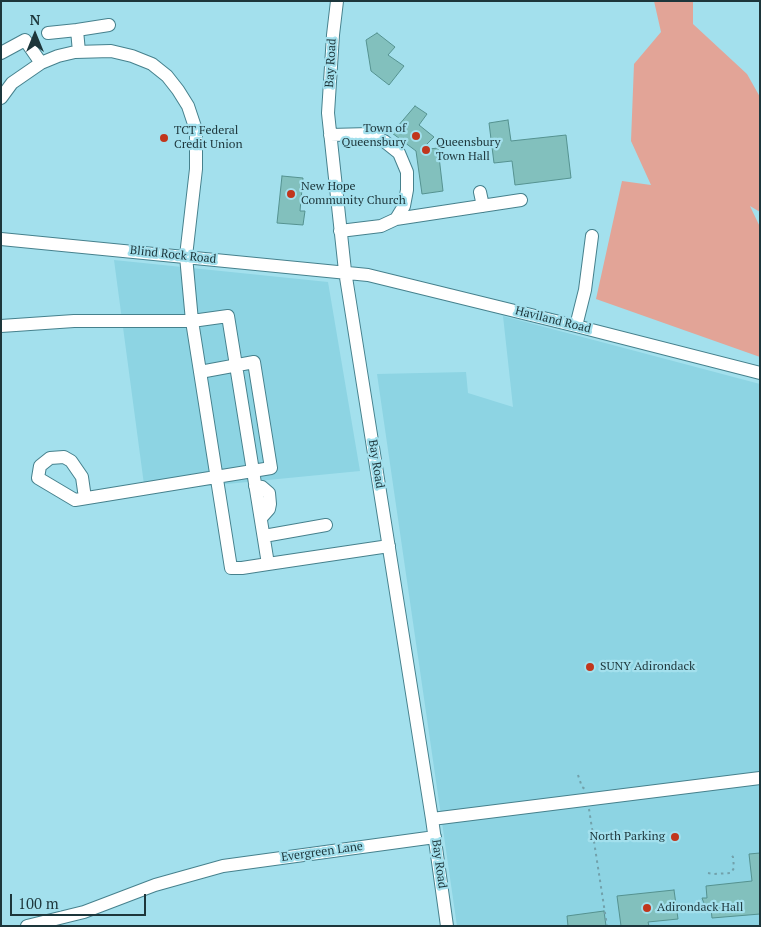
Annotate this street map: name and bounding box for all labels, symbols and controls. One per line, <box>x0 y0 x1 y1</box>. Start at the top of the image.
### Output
north arrow <box>10 10 60 60</box>
text: N <box>30 10 40 29</box>
street label: Bay Road <box>323 38 339 88</box>
place label: Town of Queensbury <box>342 122 406 150</box>
place label: TCT Federal Credit Union <box>174 124 243 152</box>
marker: Town of Queensbury <box>410 130 422 142</box>
marker: TCT Federal Credit Union <box>158 132 170 144</box>
place label: Queensbury Town Hall <box>436 136 500 164</box>
marker: Queensbury Town Hall <box>420 144 432 156</box>
place label: New Hope Community Church <box>301 180 406 208</box>
marker: New Hope Community Church <box>285 188 297 200</box>
street label: Blind Rock Road <box>129 243 217 267</box>
street label: Haviland Road <box>514 304 592 336</box>
street label: Bay Road <box>365 439 387 489</box>
place label: SUNY Adirondack <box>600 660 695 674</box>
marker: SUNY Adirondack <box>584 661 596 673</box>
place label: North Parking <box>590 830 665 844</box>
marker: North Parking <box>669 831 681 843</box>
street label: Evergreen Lane <box>280 839 364 865</box>
street label: Bay Road <box>428 839 450 889</box>
scale bar <box>12 884 149 916</box>
text: 100 m <box>18 893 59 913</box>
place label: Adirondack Hall <box>657 901 743 915</box>
marker: Adirondack Hall <box>641 902 653 914</box>

